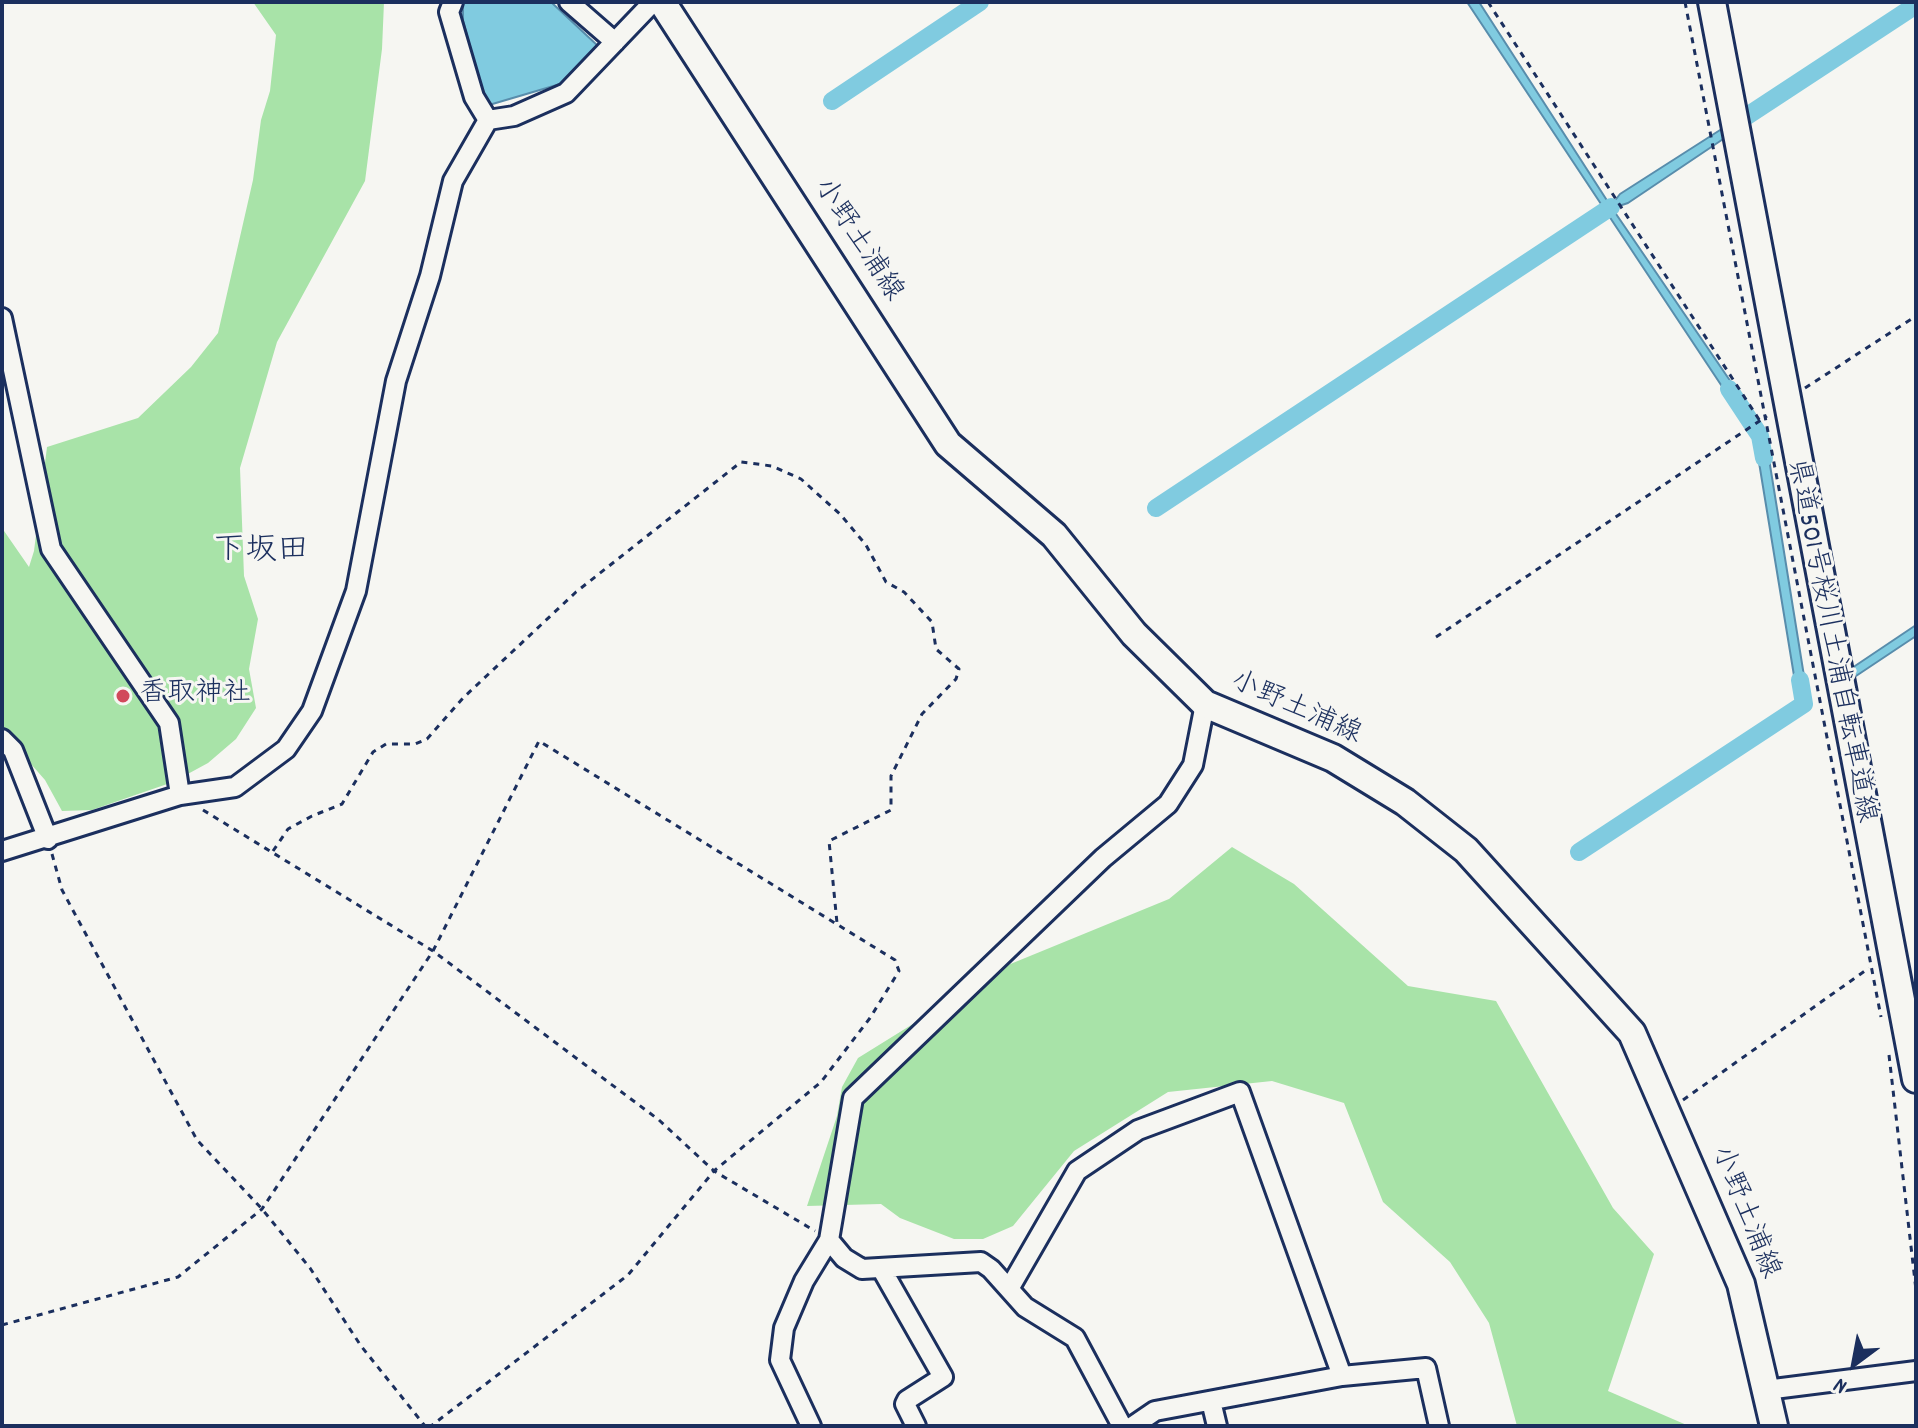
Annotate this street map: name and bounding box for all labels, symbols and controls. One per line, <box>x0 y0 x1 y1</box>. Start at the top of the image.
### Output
street label: 小野土浦線 <box>804 173 908 309</box>
street label: 県道501号桜川土浦自転車道線 <box>1777 456 1881 826</box>
district label: 下坂田 <box>213 535 309 573</box>
street label: 小野土浦線 <box>1224 666 1366 754</box>
place label: 香取神社 <box>139 679 251 713</box>
marker: 香取神社 <box>114 687 132 705</box>
street label: 小野土浦線 <box>1701 1142 1785 1284</box>
north arrow <box>1814 1324 1894 1404</box>
text: N <box>1828 1369 1854 1401</box>

